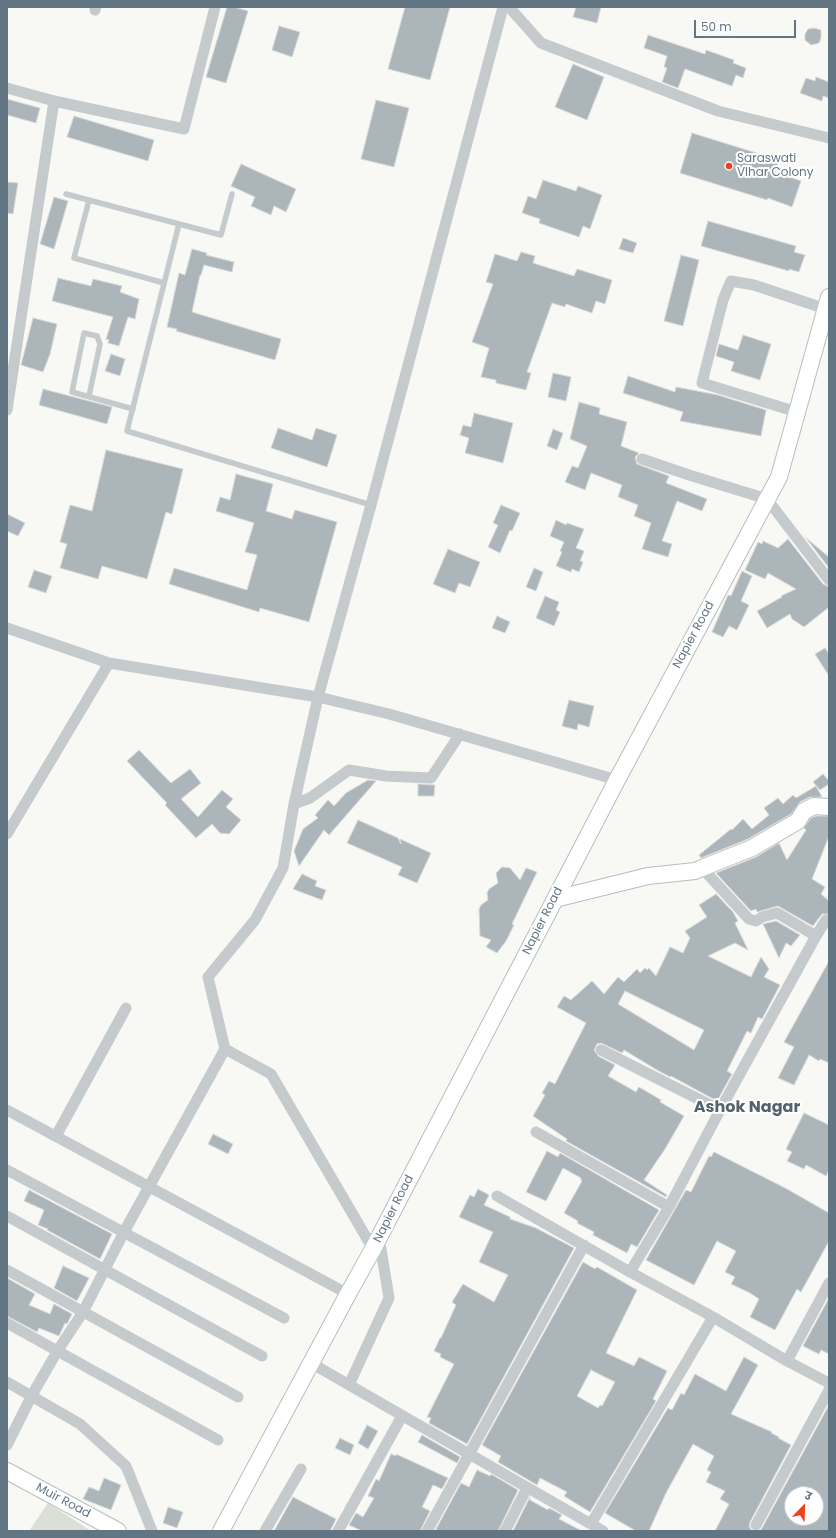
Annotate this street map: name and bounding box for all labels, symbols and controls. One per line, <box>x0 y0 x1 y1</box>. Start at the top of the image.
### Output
scale bar <box>696 12 798 38</box>
text: 50 m <box>701 18 732 35</box>
place label: Saraswati VIhar Colony <box>737 152 814 180</box>
marker: Saraswati VIhar Colony <box>724 161 734 171</box>
street label: Napier Road <box>670 599 718 671</box>
street label: Napier Road <box>520 885 566 957</box>
district label: Ashok Nagar <box>694 1098 800 1118</box>
street label: Napier Road <box>371 1173 417 1245</box>
street label: Muir Road <box>33 1481 93 1521</box>
north arrow <box>784 1486 824 1526</box>
text: उ <box>802 1487 814 1504</box>

